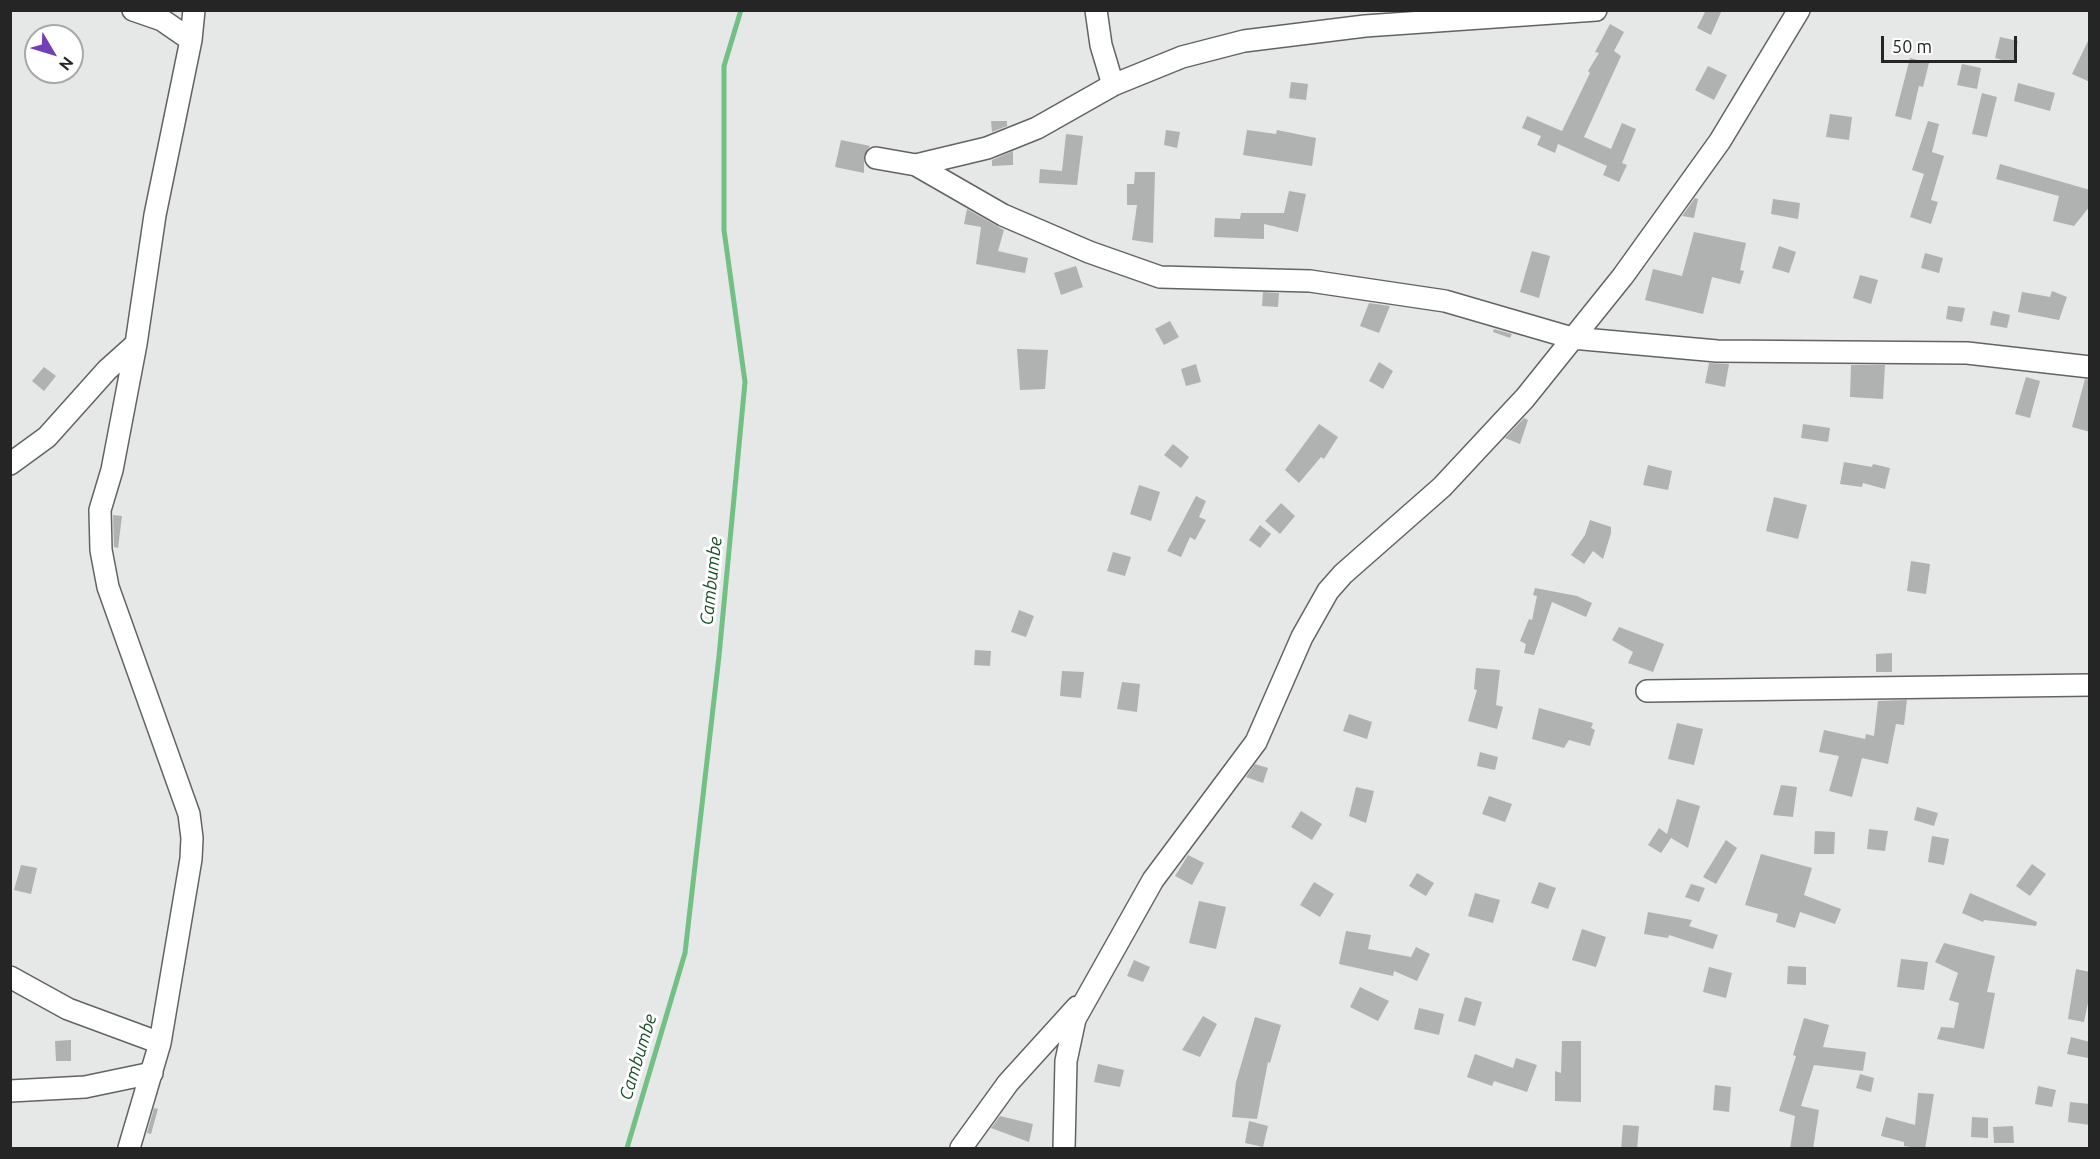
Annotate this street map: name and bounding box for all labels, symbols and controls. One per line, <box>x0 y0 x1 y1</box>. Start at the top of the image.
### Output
north arrow <box>24 24 84 84</box>
scale bar <box>1884 24 2020 62</box>
text: 50 m <box>1892 36 1932 56</box>
text: N <box>56 54 77 74</box>
water label: Cambumbe <box>696 536 726 626</box>
water label: Cambumbe <box>615 1011 661 1103</box>

